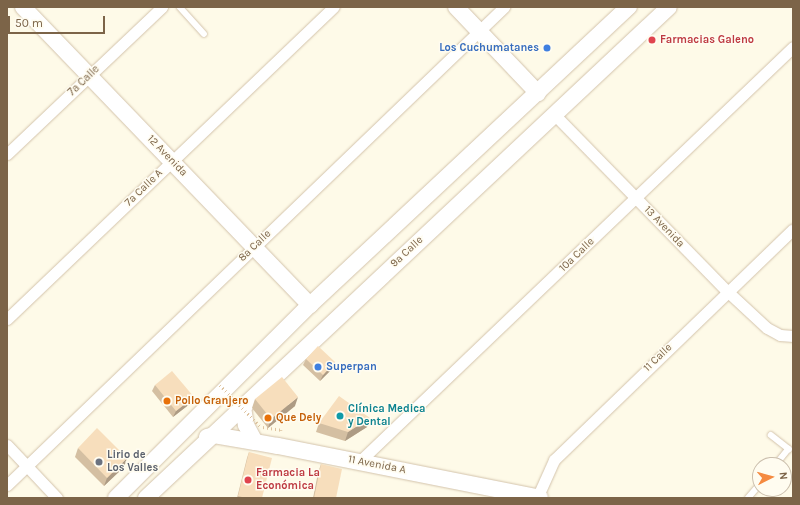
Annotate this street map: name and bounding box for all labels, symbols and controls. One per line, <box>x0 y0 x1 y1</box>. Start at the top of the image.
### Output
scale bar <box>10 8 107 34</box>
text: 50 m <box>15 16 43 30</box>
place label: Farmacias Galeno <box>660 33 754 47</box>
marker: Farmacias Galeno <box>647 35 657 45</box>
place label: Los Cuchumatanes <box>439 41 539 55</box>
marker: Los Cuchumatanes <box>542 43 552 53</box>
street label: 7a Calle <box>66 63 102 99</box>
street label: 12 Avenida <box>144 133 190 179</box>
street label: 7a Calle A <box>122 167 166 209</box>
street label: 13 Avenida <box>641 204 687 250</box>
street label: 8a Calle <box>236 227 274 265</box>
street label: 9a Calle <box>388 234 426 270</box>
street label: 10a Calle <box>557 235 597 275</box>
street label: 11 Calle <box>641 341 675 375</box>
place label: Superpan <box>326 360 377 374</box>
marker: Superpan <box>313 362 323 372</box>
place label: Pollo Granjero <box>175 394 248 408</box>
marker: Pollo Granjero <box>162 396 172 406</box>
place label: Clínica Medica y Dental <box>348 403 426 429</box>
place label: Que Dely <box>276 411 321 425</box>
marker: Clínica Medica y Dental <box>335 411 345 421</box>
marker: Que Dely <box>263 413 273 423</box>
place label: Lirio de Los Valles <box>107 449 158 475</box>
street label: 11 Avenida A <box>347 453 407 477</box>
marker: Lirio de Los Valles <box>94 457 104 467</box>
north arrow <box>752 457 792 497</box>
place label: Farmacia La Económica <box>256 467 320 493</box>
text: N <box>777 471 790 480</box>
marker: Farmacia La Económica <box>243 475 253 485</box>

